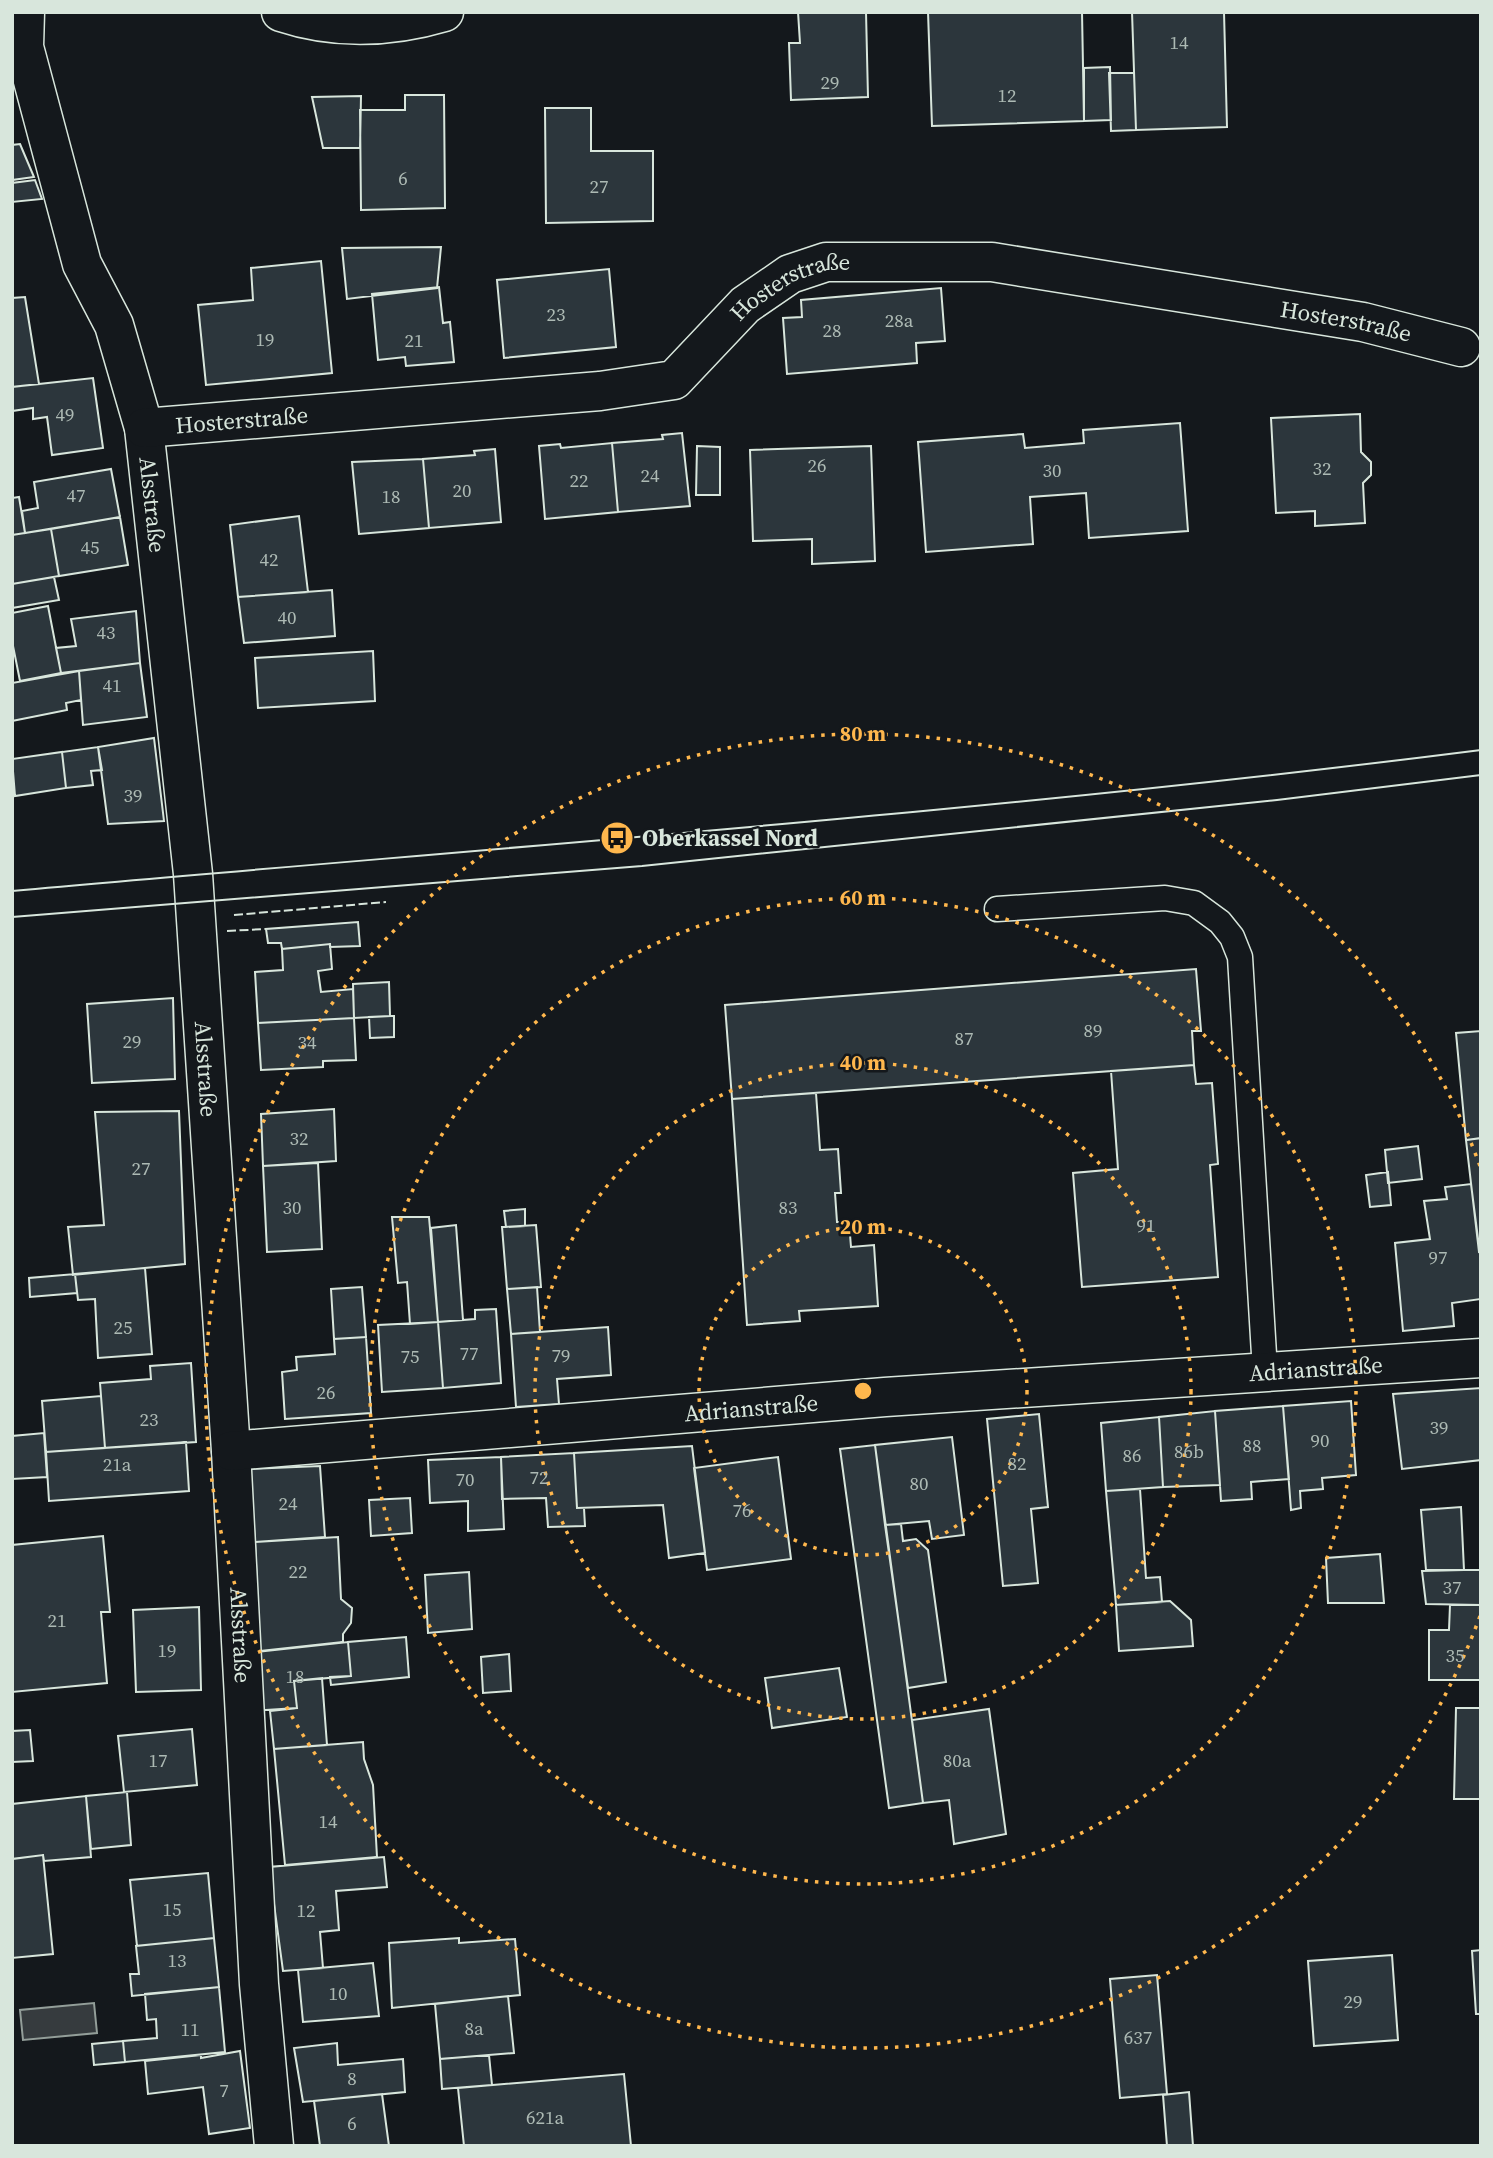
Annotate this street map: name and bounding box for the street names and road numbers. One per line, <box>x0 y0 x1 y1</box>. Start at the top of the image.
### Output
street label: Hosterstraße <box>722 246 850 328</box>
street label: Hosterstraße <box>1278 293 1415 350</box>
street label: Hosterstraße <box>174 399 309 441</box>
street label: Alsstraße <box>131 455 174 554</box>
street label: Alsstraße <box>187 1020 225 1118</box>
street label: Adrianstraße <box>1248 1348 1384 1389</box>
street label: Adrianstraße <box>683 1387 819 1430</box>
street label: Alsstraße <box>222 1586 259 1684</box>

